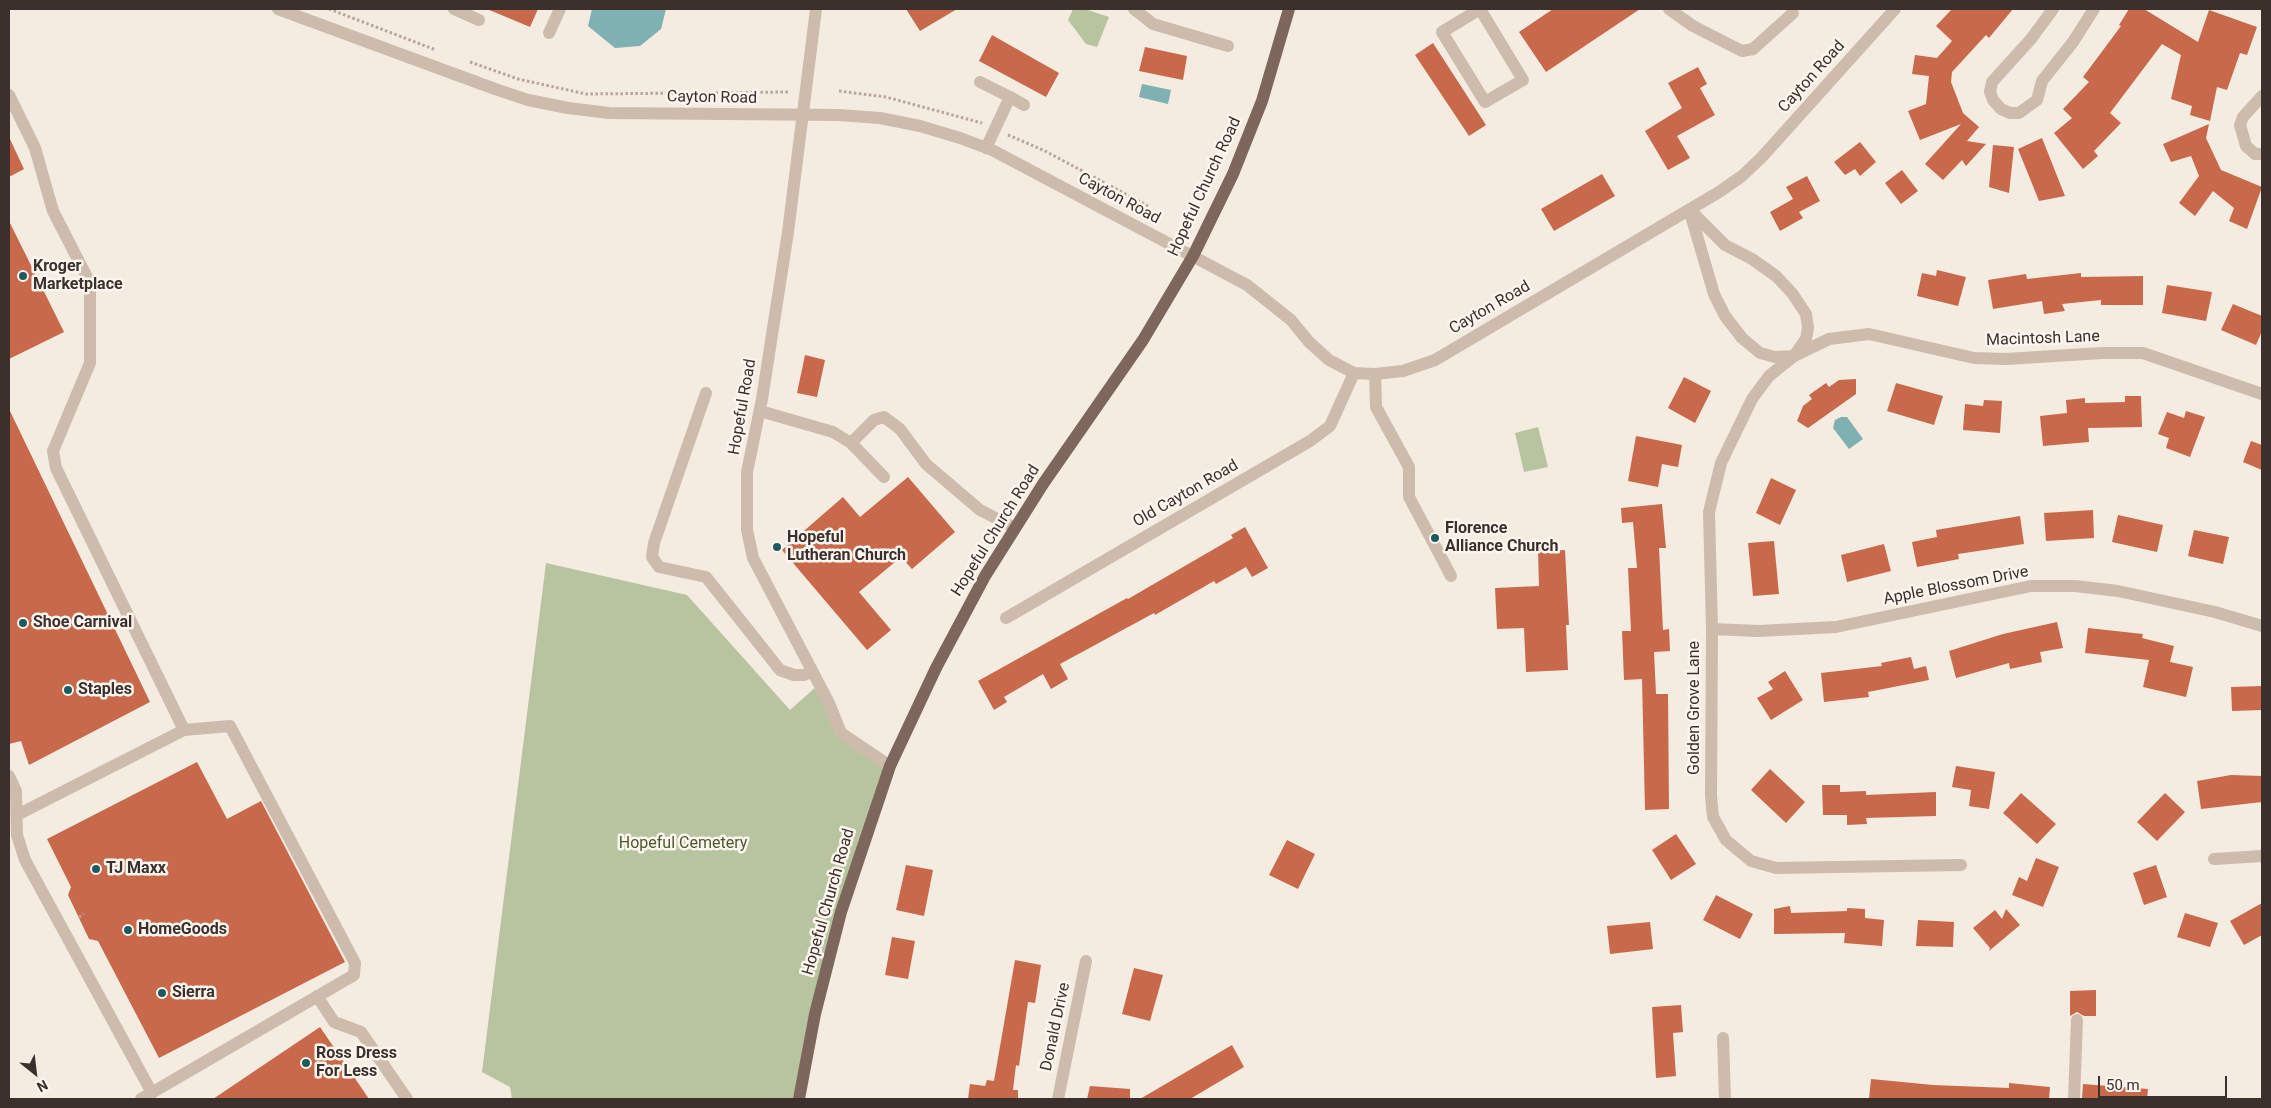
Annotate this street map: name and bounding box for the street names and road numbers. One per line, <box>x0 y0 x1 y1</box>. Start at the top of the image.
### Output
street label: Cayton Road <box>1775 37 1849 117</box>
street label: Cayton Road <box>667 88 757 108</box>
street label: Hopeful Church Road <box>1164 114 1246 260</box>
street label: Cayton Road <box>1075 169 1163 229</box>
street label: Cayton Road <box>1446 277 1534 339</box>
street label: Macintosh Lane <box>1986 327 2100 351</box>
street label: Hopeful Road <box>725 358 761 456</box>
street label: Old Cayton Road <box>1130 456 1242 532</box>
street label: Hopeful Church Road <box>948 462 1044 600</box>
street label: Apple Blossom Drive <box>1882 563 2030 609</box>
street label: Golden Grove Lane <box>1685 641 1705 775</box>
street label: Hopeful Church Road <box>799 827 859 977</box>
street label: Donald Drive <box>1037 981 1075 1073</box>

